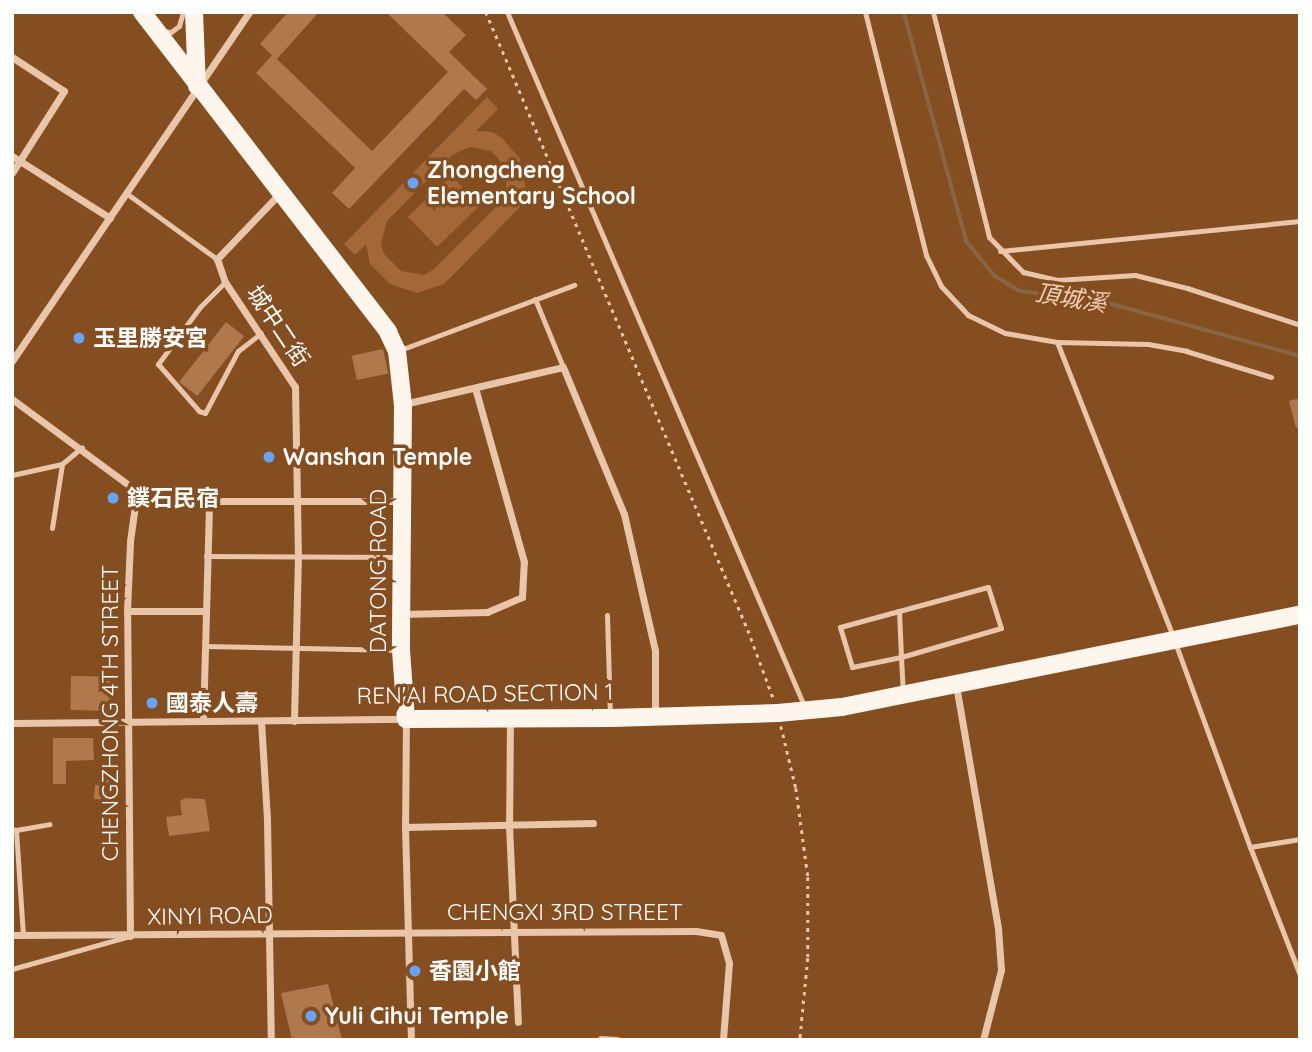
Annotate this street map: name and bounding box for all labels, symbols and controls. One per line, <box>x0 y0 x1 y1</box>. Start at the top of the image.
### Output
place label: Zhongcheng Elementary School <box>427 156 636 210</box>
marker: Zhongcheng Elementary School <box>405 175 421 191</box>
water label: 頂城溪 <box>1033 278 1109 318</box>
street label: 城中二街 <box>241 280 315 372</box>
place label: 玉里勝安宮 <box>93 324 208 352</box>
marker: 玉里勝安宮 <box>71 330 87 346</box>
place label: Wanshan Temple <box>283 443 472 471</box>
marker: Wanshan Temple <box>261 449 277 465</box>
place label: 鏷石民宿 <box>127 484 219 512</box>
street label: DATONG ROAD <box>364 489 392 653</box>
marker: 鏷石民宿 <box>105 490 121 506</box>
street label: CHENGZHONG 4TH STREET <box>96 565 124 861</box>
street label: REN'AI ROAD SECTION 1 <box>356 678 614 710</box>
place label: 國泰人壽 <box>166 689 258 717</box>
marker: 國泰人壽 <box>144 695 160 711</box>
street label: CHENGXI 3RD STREET <box>447 898 683 926</box>
street label: XINYI ROAD <box>147 901 273 931</box>
place label: 香園小館 <box>429 957 521 985</box>
marker: 香園小館 <box>407 963 423 979</box>
place label: Yuli Cihui Temple <box>325 1002 509 1030</box>
marker: Yuli Cihui Temple <box>303 1008 319 1024</box>

